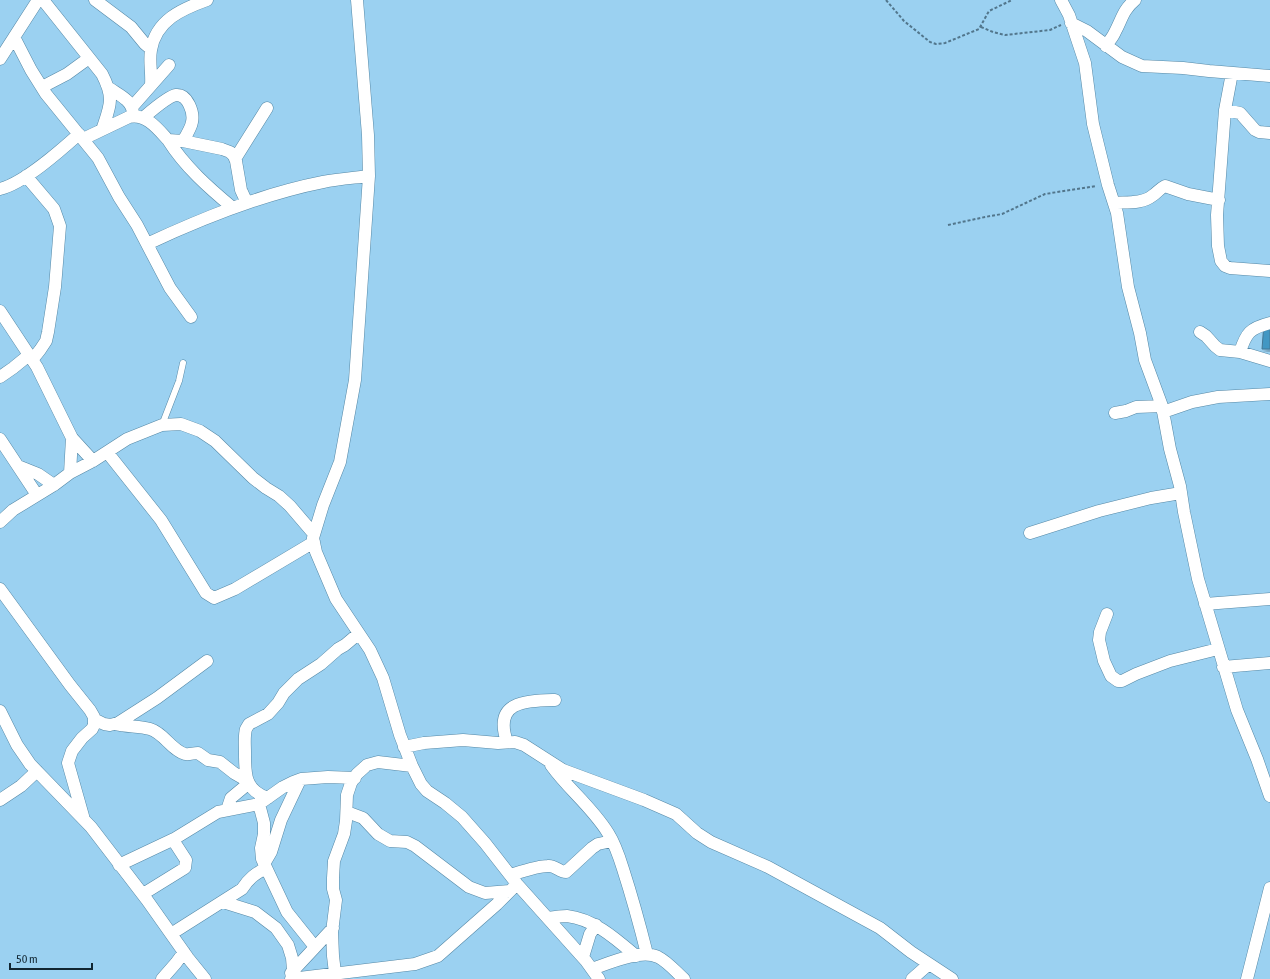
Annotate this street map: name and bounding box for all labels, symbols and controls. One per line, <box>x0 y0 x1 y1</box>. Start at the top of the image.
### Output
scale bar <box>10 945 92 971</box>
text: 50 m <box>16 952 38 966</box>

